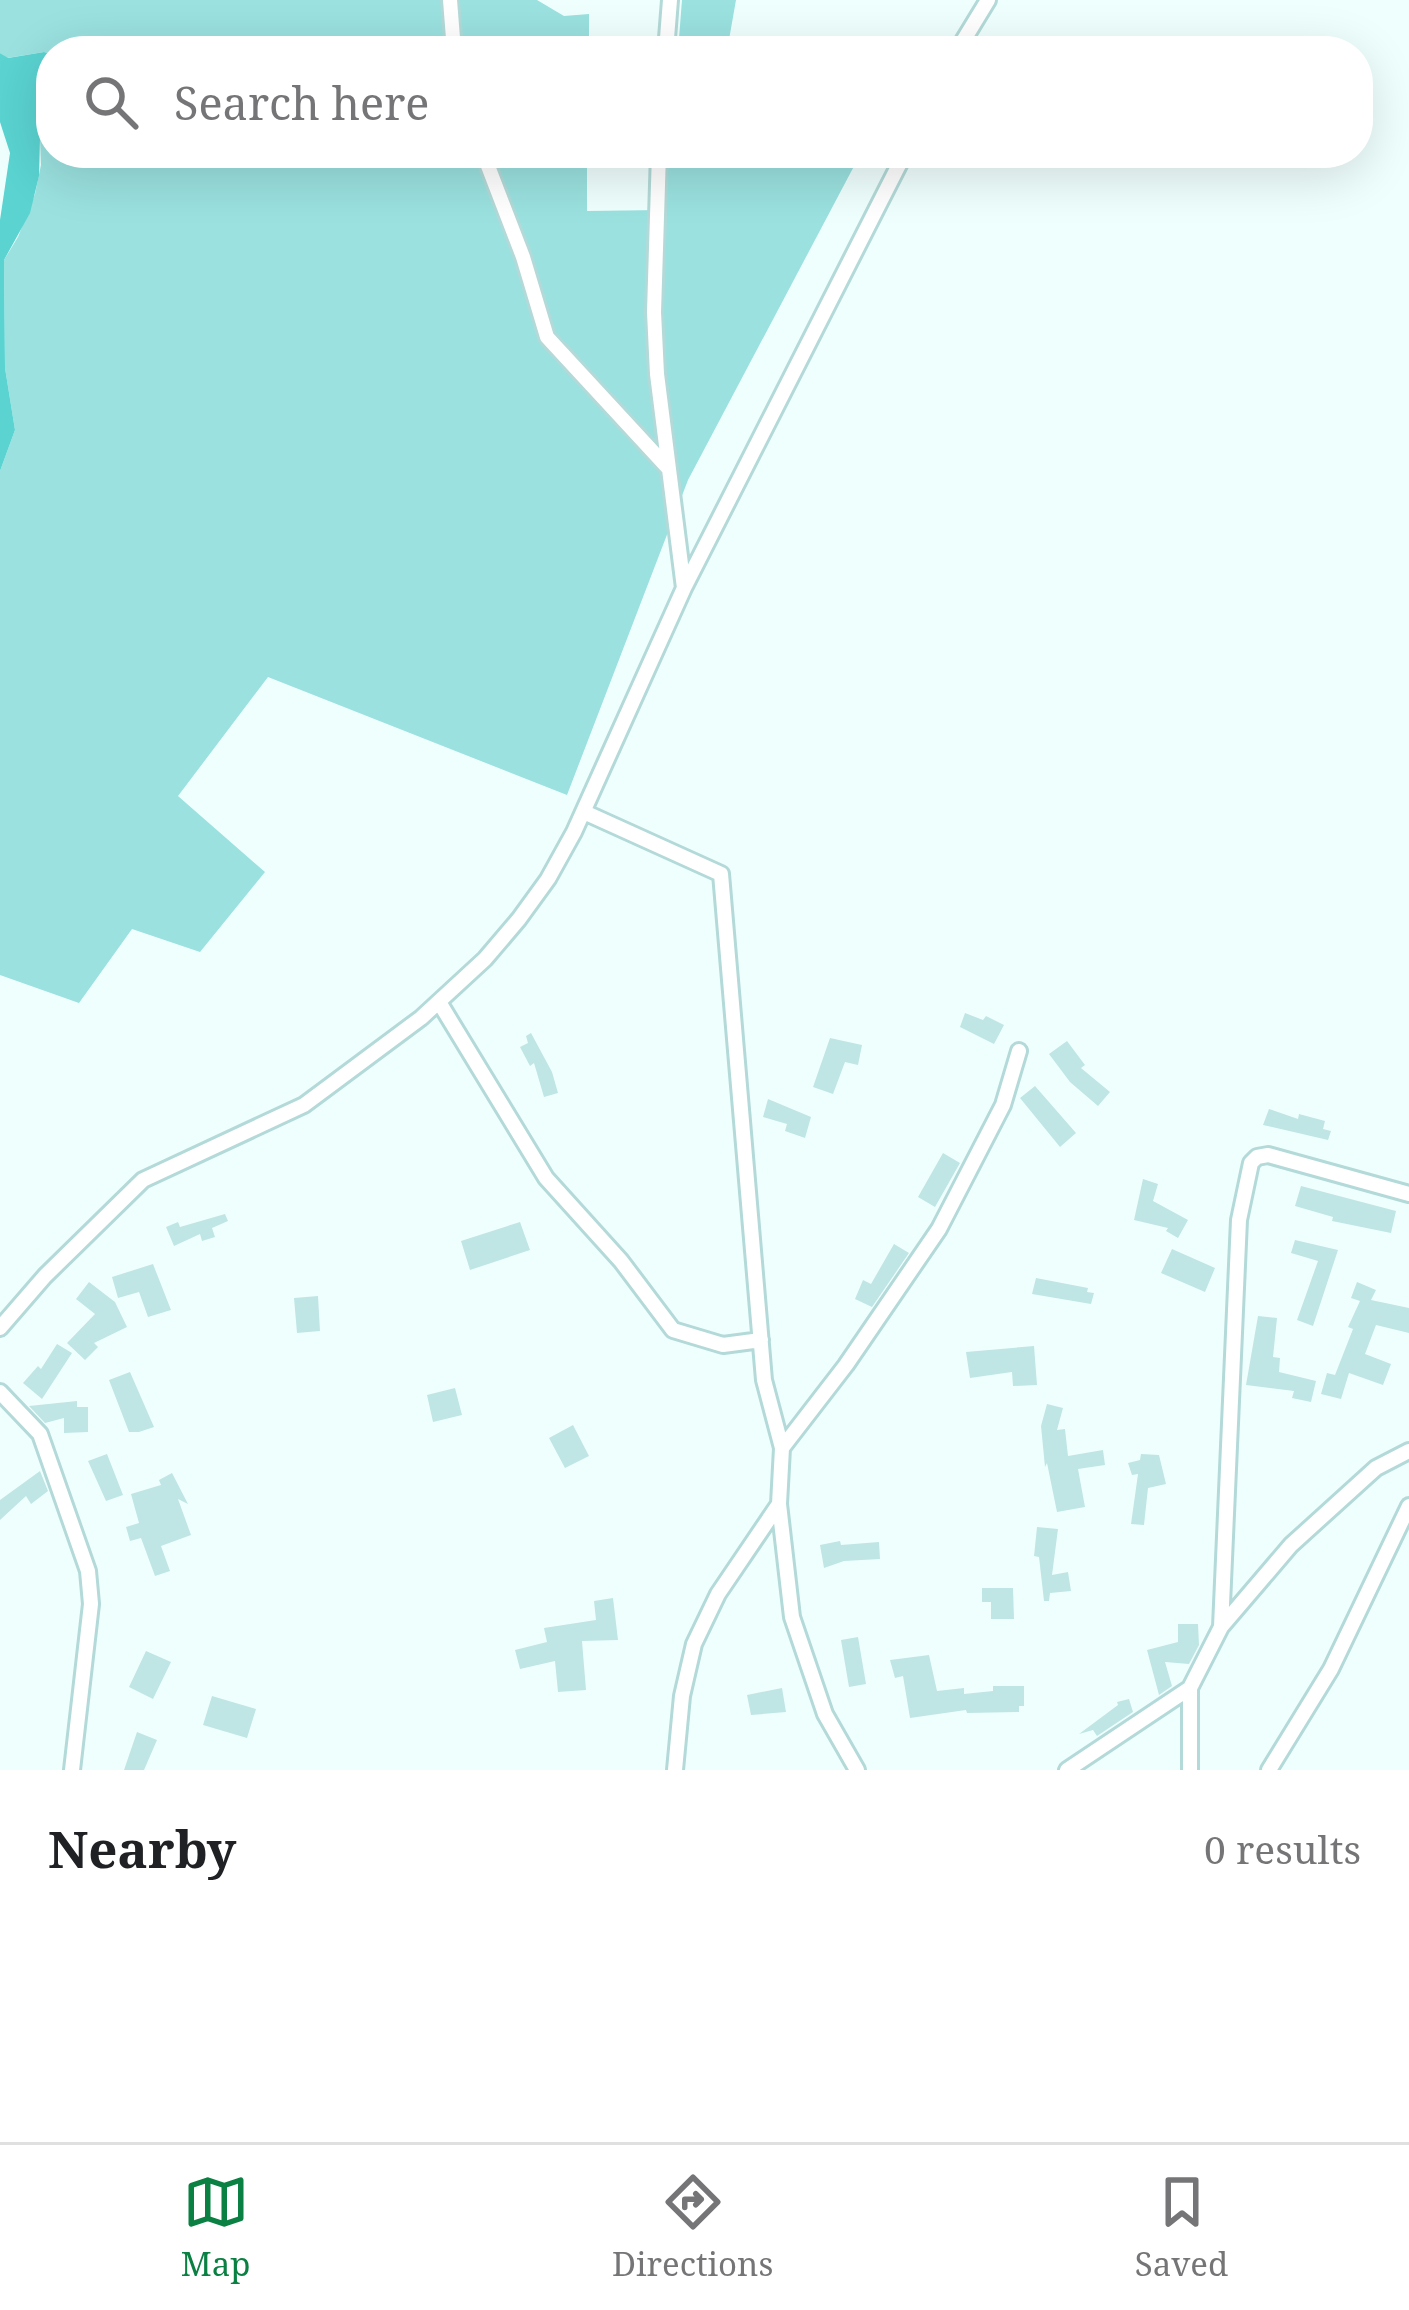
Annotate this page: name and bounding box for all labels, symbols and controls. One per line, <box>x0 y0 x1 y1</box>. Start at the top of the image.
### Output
search box <box>36 36 1373 168</box>
icon: search <box>78 69 144 135</box>
text: Search here <box>174 72 429 133</box>
text: Nearby <box>48 1813 236 1883</box>
text: 0 results <box>1204 1822 1361 1875</box>
tab: Map <box>181 2169 251 2286</box>
tab: Directions <box>612 2169 773 2286</box>
tab: Saved <box>1135 2169 1228 2286</box>

